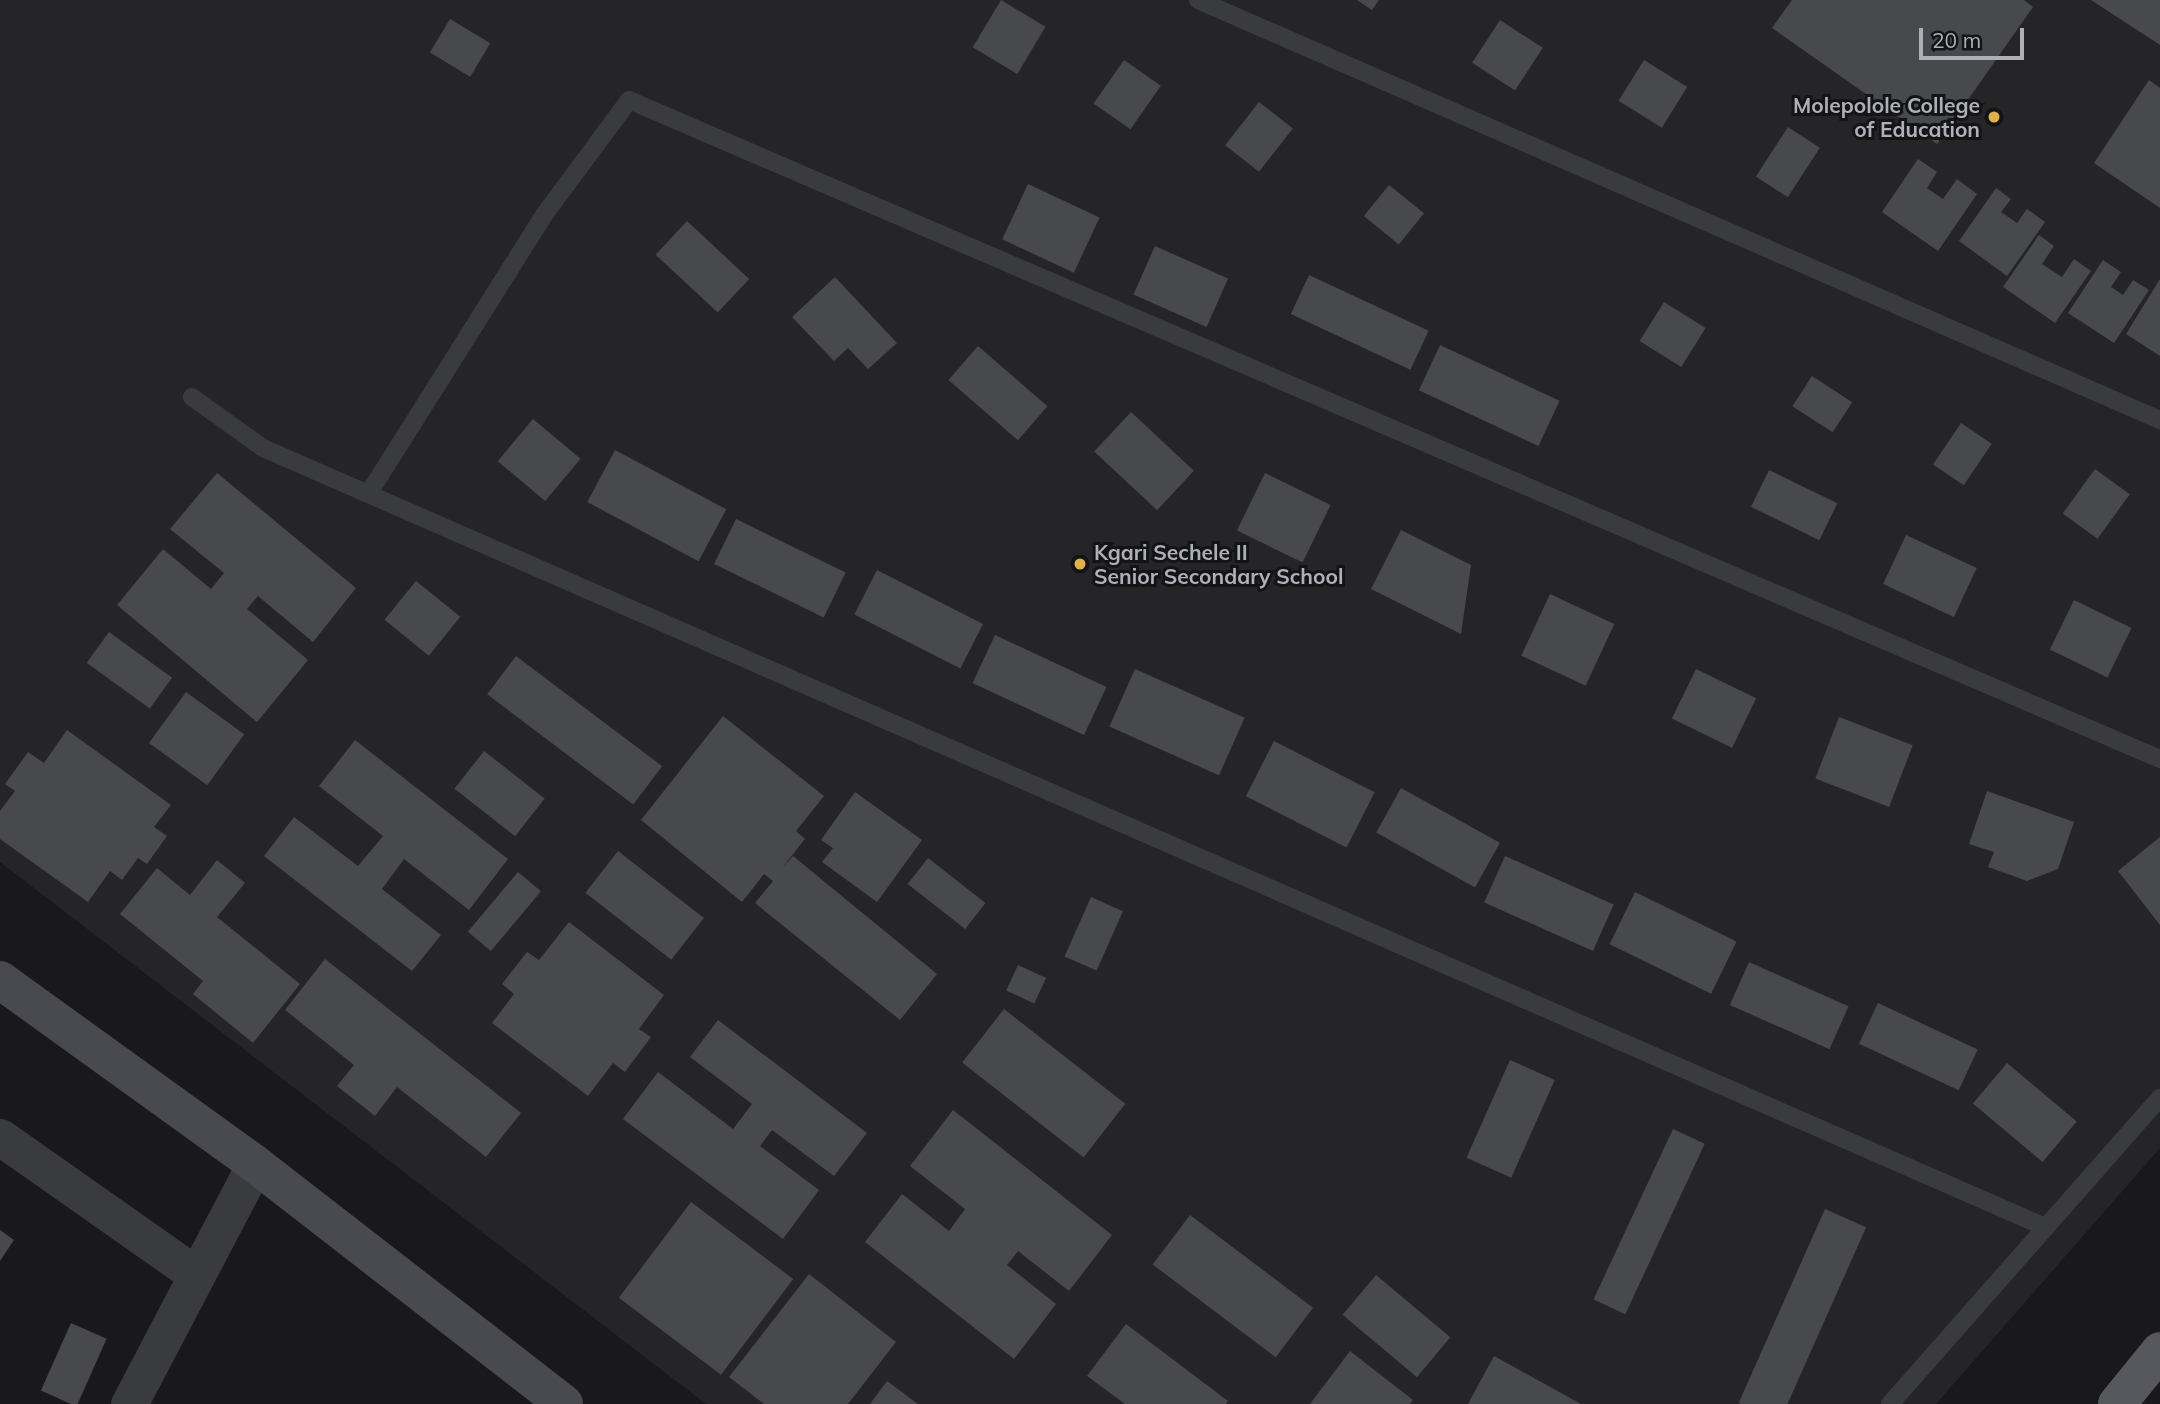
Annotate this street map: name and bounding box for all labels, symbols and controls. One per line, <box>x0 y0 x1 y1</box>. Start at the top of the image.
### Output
scale bar <box>1922 14 2027 58</box>
text: 20 m <box>1932 27 1981 53</box>
place label: Molepolole College of Education <box>1793 92 1980 142</box>
marker: Molepolole College of Education <box>1986 109 2002 125</box>
place label: Kgari Sechele II Senior Secondary School <box>1094 539 1343 589</box>
marker: Kgari Sechele II Senior Secondary School <box>1072 556 1088 572</box>

